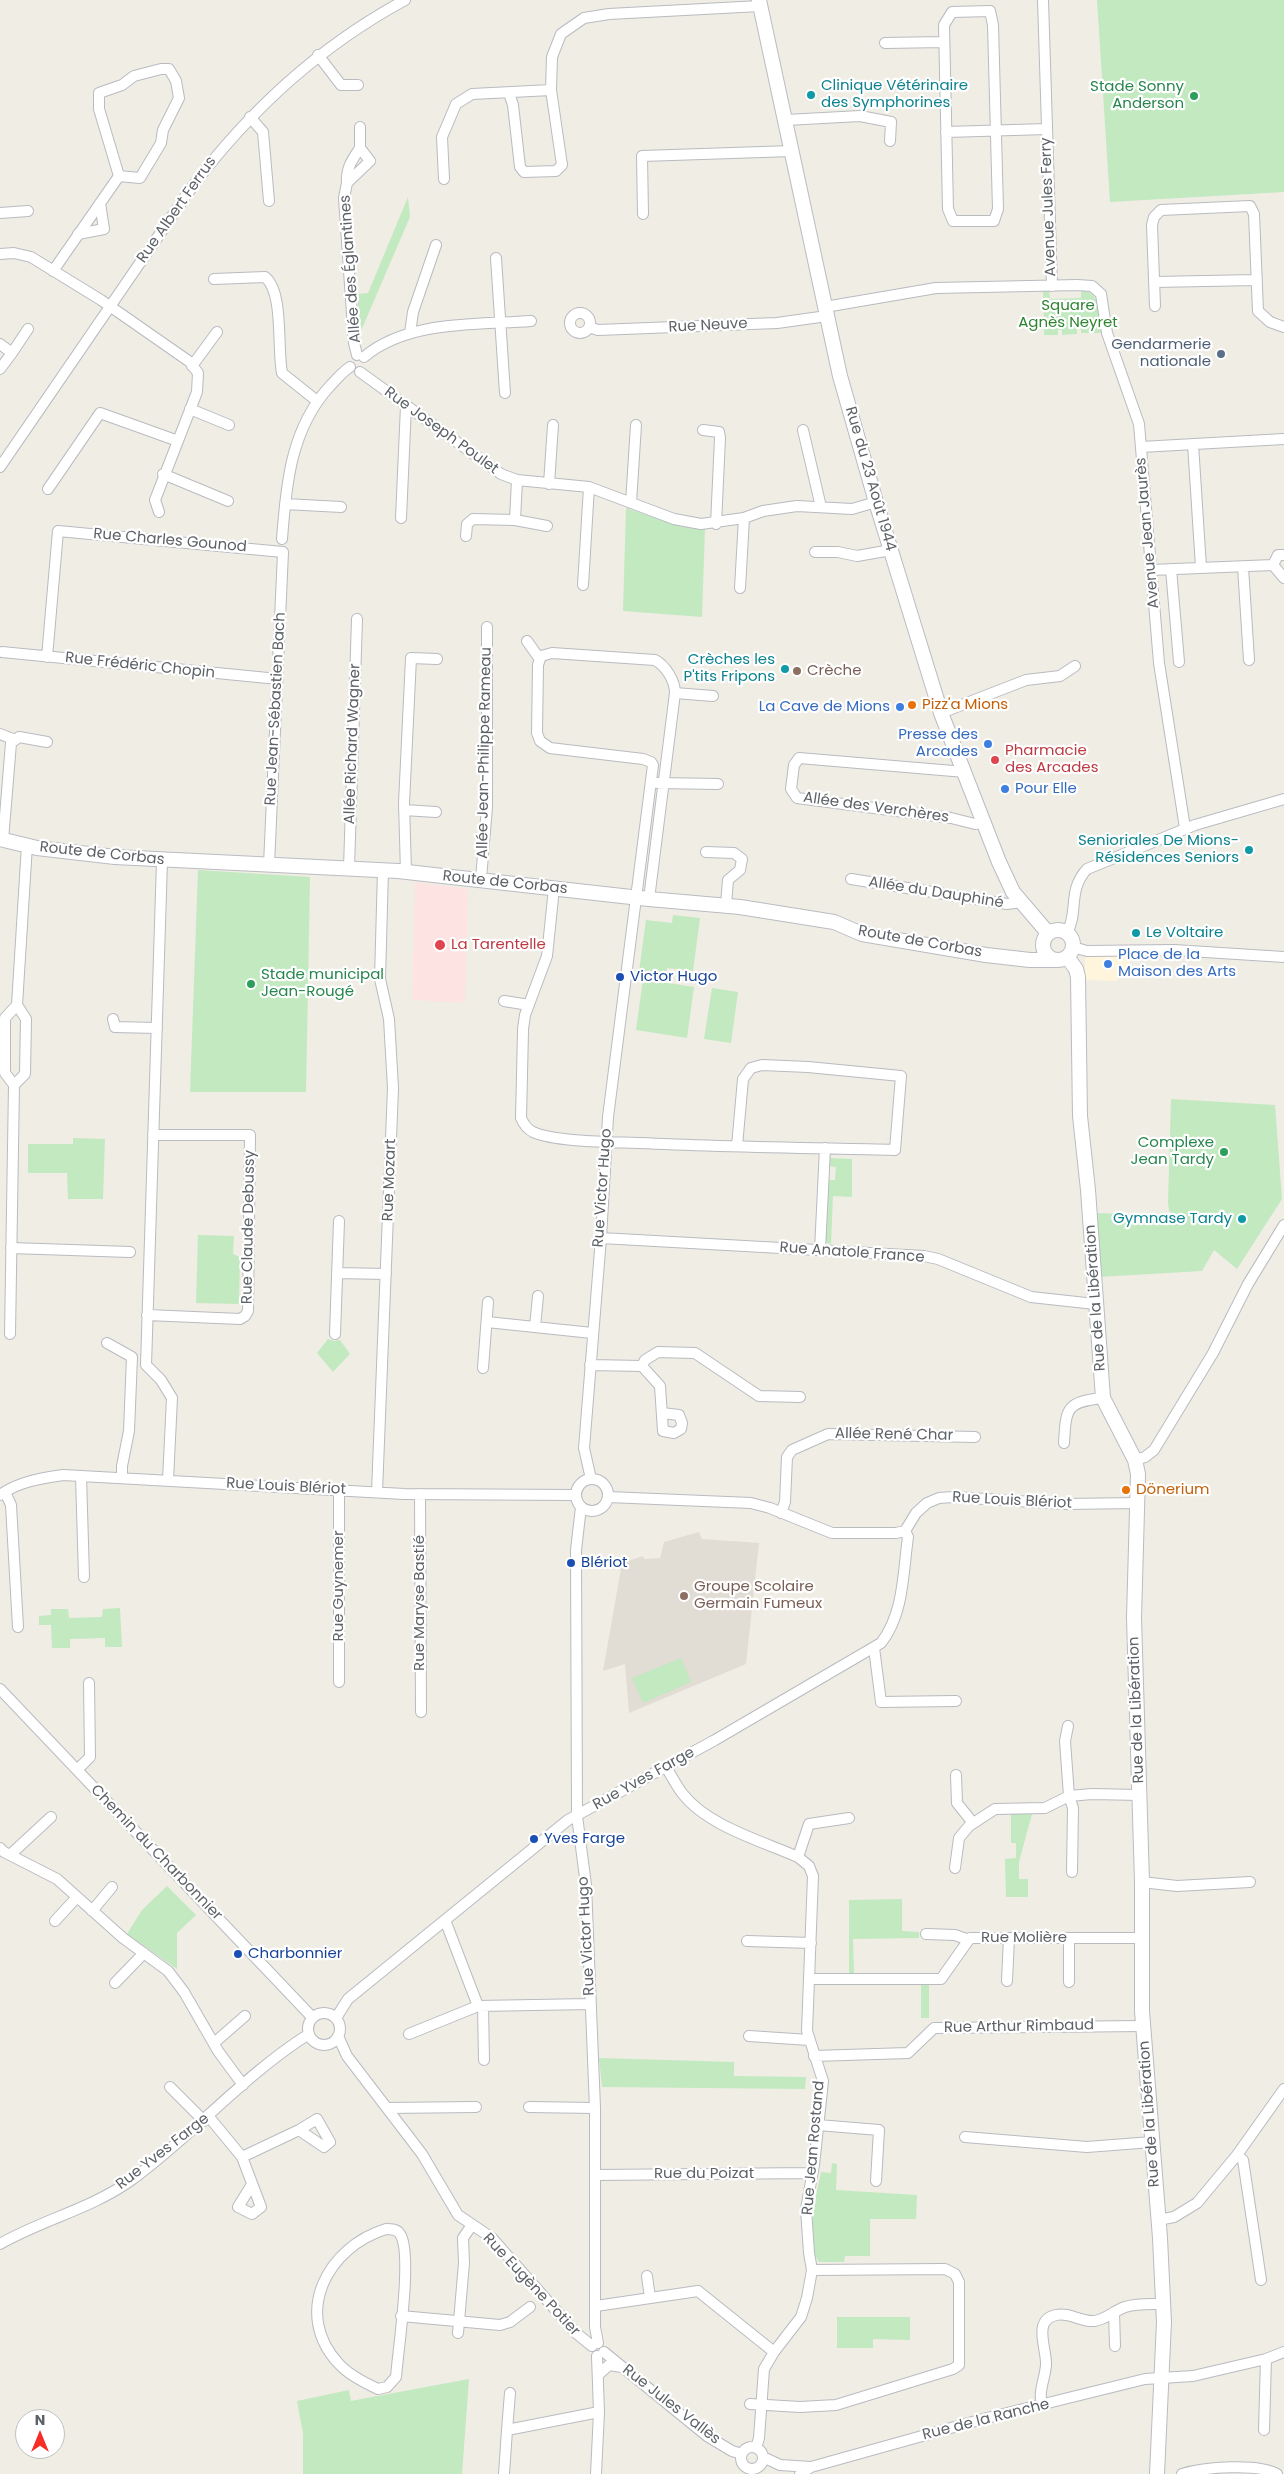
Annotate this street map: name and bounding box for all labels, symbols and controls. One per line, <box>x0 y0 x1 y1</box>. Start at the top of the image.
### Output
place label: Clinique Vétérinaire des Symphorines <box>821 77 968 112</box>
place label: Stade Sonny Anderson <box>1090 78 1184 113</box>
marker: Clinique Vétérinaire des Symphorines <box>805 89 817 101</box>
marker: Stade Sonny Anderson <box>1188 90 1200 102</box>
street label: Avenue Jules Ferry <box>1038 137 1060 277</box>
street label: Rue Albert Ferrus <box>134 153 220 267</box>
street label: Allée des Églantines <box>337 194 365 344</box>
park label: Square Agnès Neyret <box>1018 297 1118 332</box>
street label: Rue Neuve <box>668 315 748 337</box>
place label: Gendarmerie nationale <box>1111 336 1211 371</box>
marker: Gendarmerie nationale <box>1215 348 1227 360</box>
street label: Rue Joseph Poulet <box>380 384 502 478</box>
street label: Rue du 23 Août 1944 <box>841 405 899 553</box>
street label: Avenue Jean Jaurès <box>1132 457 1164 609</box>
street label: Rue Charles Gounod <box>93 525 247 557</box>
street label: Rue Jean-Sébastien Bach <box>262 612 290 806</box>
street label: Allée Jean-Philippe Rameau <box>474 647 496 859</box>
street label: Rue Frédéric Chopin <box>64 649 216 683</box>
place label: Crèches les P'tits Fripons <box>683 651 775 686</box>
place label: Crèche <box>807 662 861 680</box>
street label: Allée Richard Wagner <box>341 663 365 825</box>
marker: Crèches les P'tits Fripons <box>779 663 791 675</box>
marker: Crèche <box>791 665 803 677</box>
place label: Pizz'a Mions <box>922 696 1008 714</box>
place label: La Cave de Mions <box>759 698 890 716</box>
marker: Pizz'a Mions <box>906 699 918 711</box>
marker: La Cave de Mions <box>894 701 906 713</box>
place label: Presse des Arcades <box>898 726 978 761</box>
marker: Presse des Arcades <box>982 738 994 750</box>
place label: Pharmacie des Arcades <box>1005 742 1098 777</box>
marker: Pharmacie des Arcades <box>989 754 1001 766</box>
place label: Pour Elle <box>1015 780 1077 798</box>
marker: Pour Elle <box>999 783 1011 795</box>
street label: Allée des Verchères <box>802 789 950 827</box>
place label: Senioriales De Mions- Résidences Seniors <box>1078 832 1239 867</box>
street label: Route de Corbas <box>39 838 165 870</box>
marker: Senioriales De Mions- Résidences Seniors <box>1243 844 1255 856</box>
street label: Route de Corbas <box>442 867 568 899</box>
street label: Allée du Dauphiné <box>867 873 1005 913</box>
street label: Route de Corbas <box>857 922 983 962</box>
place label: Le Voltaire <box>1146 924 1223 942</box>
marker: Le Voltaire <box>1130 927 1142 939</box>
place label: La Tarentelle <box>451 936 546 954</box>
marker: La Tarentelle <box>433 938 447 952</box>
place label: Place de la Maison des Arts <box>1118 946 1236 981</box>
marker: Place de la Maison des Arts <box>1102 958 1114 970</box>
place label: Stade municipal Jean-Rougé <box>261 966 384 1001</box>
place label: Victor Hugo <box>630 968 717 986</box>
marker: Victor Hugo <box>614 971 626 983</box>
marker: Stade municipal Jean-Rougé <box>245 978 257 990</box>
street label: Rue Victor Hugo <box>590 1128 616 1248</box>
place label: Complexe Jean Tardy <box>1131 1134 1214 1169</box>
street label: Rue Mozart <box>380 1138 400 1222</box>
marker: Complexe Jean Tardy <box>1218 1146 1230 1158</box>
street label: Rue Claude Debussy <box>239 1150 259 1304</box>
place label: Gymnase Tardy <box>1113 1210 1232 1228</box>
marker: Gymnase Tardy <box>1236 1213 1248 1225</box>
street label: Rue de la Libération <box>1082 1224 1110 1372</box>
street label: Rue Anatole France <box>779 1239 925 1267</box>
street label: Allée René Char <box>835 1425 953 1445</box>
street label: Rue Louis Blériot <box>226 1475 346 1499</box>
place label: Dönerium <box>1136 1481 1209 1499</box>
marker: Dönerium <box>1120 1484 1132 1496</box>
street label: Rue Louis Blériot <box>952 1489 1072 1513</box>
street label: Rue Guynemer <box>330 1531 348 1641</box>
street label: Rue Maryse Bastié <box>411 1535 429 1671</box>
place label: Blériot <box>581 1554 628 1572</box>
marker: Blériot <box>565 1557 577 1569</box>
place label: Groupe Scolaire Germain Fumeux <box>694 1578 822 1613</box>
marker: Groupe Scolaire Germain Fumeux <box>678 1590 690 1602</box>
street label: Rue de la Libération <box>1125 1636 1149 1784</box>
street label: Rue Yves Farge <box>590 1744 698 1814</box>
street label: Chemin du Charbonnier <box>87 1782 225 1924</box>
place label: Yves Farge <box>544 1830 625 1848</box>
marker: Yves Farge <box>528 1833 540 1845</box>
street label: Rue Victor Hugo <box>575 1876 599 1996</box>
street label: Rue Molière <box>981 1929 1067 1947</box>
place label: Charbonnier <box>248 1945 342 1963</box>
marker: Charbonnier <box>232 1948 244 1960</box>
street label: Rue Arthur Rimbaud <box>944 2017 1094 2037</box>
street label: Rue de la Libération <box>1136 2040 1164 2188</box>
street label: Rue Jean Rostand <box>799 2080 829 2216</box>
street label: Rue Yves Farge <box>113 2110 213 2194</box>
street label: Rue du Poizat <box>654 2165 754 2183</box>
street label: Rue Eugène Potier <box>479 2230 583 2340</box>
street label: Rue Jules Vallès <box>618 2361 724 2449</box>
street label: Rue de la Ranche <box>921 2396 1051 2444</box>
north arrow <box>15 2409 65 2459</box>
text: N <box>35 2410 45 2430</box>

